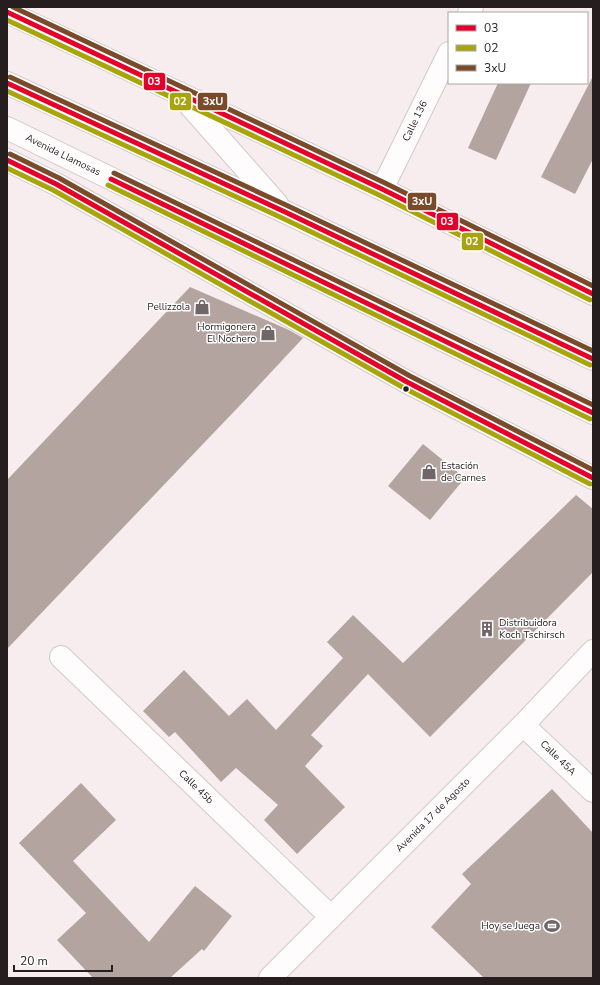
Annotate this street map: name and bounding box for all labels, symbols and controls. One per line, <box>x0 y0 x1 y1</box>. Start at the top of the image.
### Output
legend <box>448 12 588 84</box>
text: 03 <box>484 20 498 36</box>
text: 02 <box>484 40 498 56</box>
text: 3xU <box>484 60 506 76</box>
line badge: 03 <box>143 72 166 91</box>
text: 03 <box>147 74 161 89</box>
line badge: 02 <box>169 92 192 111</box>
line badge: 3xU <box>197 92 228 111</box>
text: 02 <box>173 94 187 109</box>
text: 3xU <box>203 94 223 109</box>
street label: Calle 136 <box>399 98 431 144</box>
street label: Avenida Llamosas <box>23 131 103 179</box>
line badge: 3xU <box>407 192 437 211</box>
text: 3xU <box>412 194 432 209</box>
line badge: 03 <box>436 212 459 231</box>
text: 03 <box>440 214 454 229</box>
line badge: 02 <box>461 232 484 251</box>
text: 02 <box>465 234 479 249</box>
shop icon: Pellizzola <box>193 298 211 316</box>
place label: Pellizzola <box>147 300 190 314</box>
place label: Hormigonera El Nochero <box>197 320 256 346</box>
shop icon: Hormigonera El Nochero <box>259 324 277 342</box>
unlabelled marker <box>401 384 411 394</box>
place label: Estación de Carnes <box>441 459 486 485</box>
shop icon: Estación de Carnes <box>420 463 438 481</box>
place label: Distribuidora Koch Tschirsch <box>499 616 565 642</box>
building icon: Distribuidora Koch Tschirsch <box>478 620 496 638</box>
street label: Calle 45A <box>537 737 580 779</box>
street label: Calle 45b <box>176 767 217 807</box>
street label: Avenida 17 de Agosto <box>393 774 474 855</box>
sports icon: Hoy se Juega <box>543 917 561 935</box>
place label: Hoy se Juega <box>481 919 540 933</box>
scale bar <box>14 947 112 973</box>
text: 20 m <box>20 953 48 969</box>

